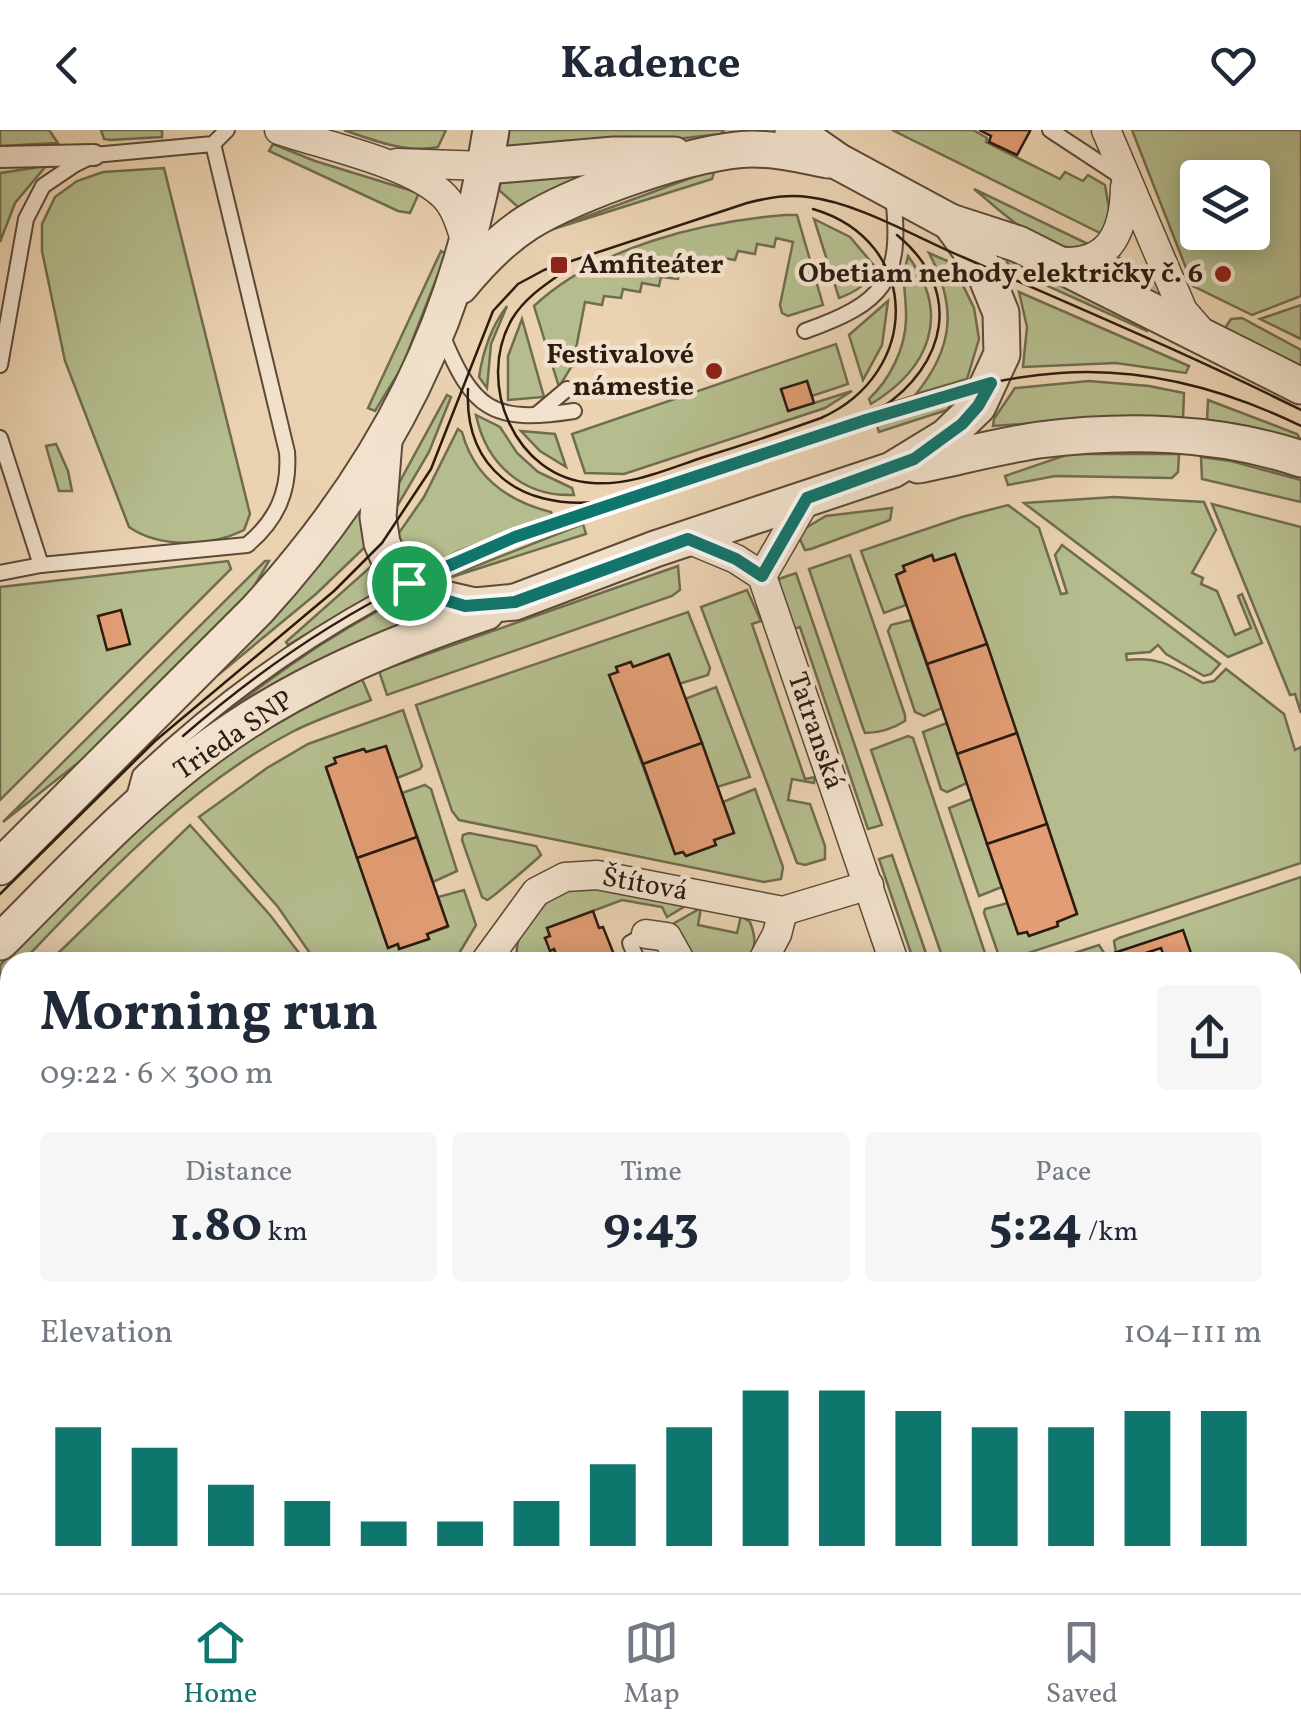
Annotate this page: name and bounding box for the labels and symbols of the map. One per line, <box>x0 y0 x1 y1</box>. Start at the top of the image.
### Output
place label: Amfiteáter <box>579 246 724 285</box>
marker: Amfiteáter <box>548 254 570 276</box>
place label: Obetiam nehody električky č. 6 <box>798 255 1203 294</box>
marker: Obetiam nehody električky č. 6 <box>1212 263 1234 285</box>
place label: Festivalové námestie <box>546 336 694 407</box>
marker: Festivalové námestie <box>703 360 725 382</box>
pin <box>367 541 452 626</box>
street label: Tatranská <box>777 667 853 795</box>
street label: Trieda SNP <box>167 682 301 790</box>
street label: Štítová <box>599 858 691 912</box>

